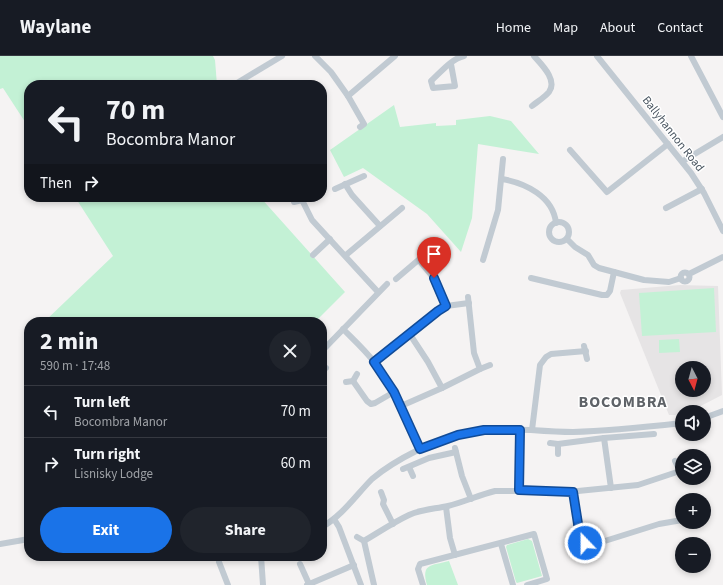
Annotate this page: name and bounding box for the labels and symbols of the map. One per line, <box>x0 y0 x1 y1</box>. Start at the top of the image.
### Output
street label: Ballyhannon Road <box>638 93 708 175</box>
pin <box>417 237 451 278</box>
north arrow <box>675 361 711 397</box>
district label: BOCOMBRA <box>578 391 668 413</box>
position arrow <box>564 522 606 564</box>

